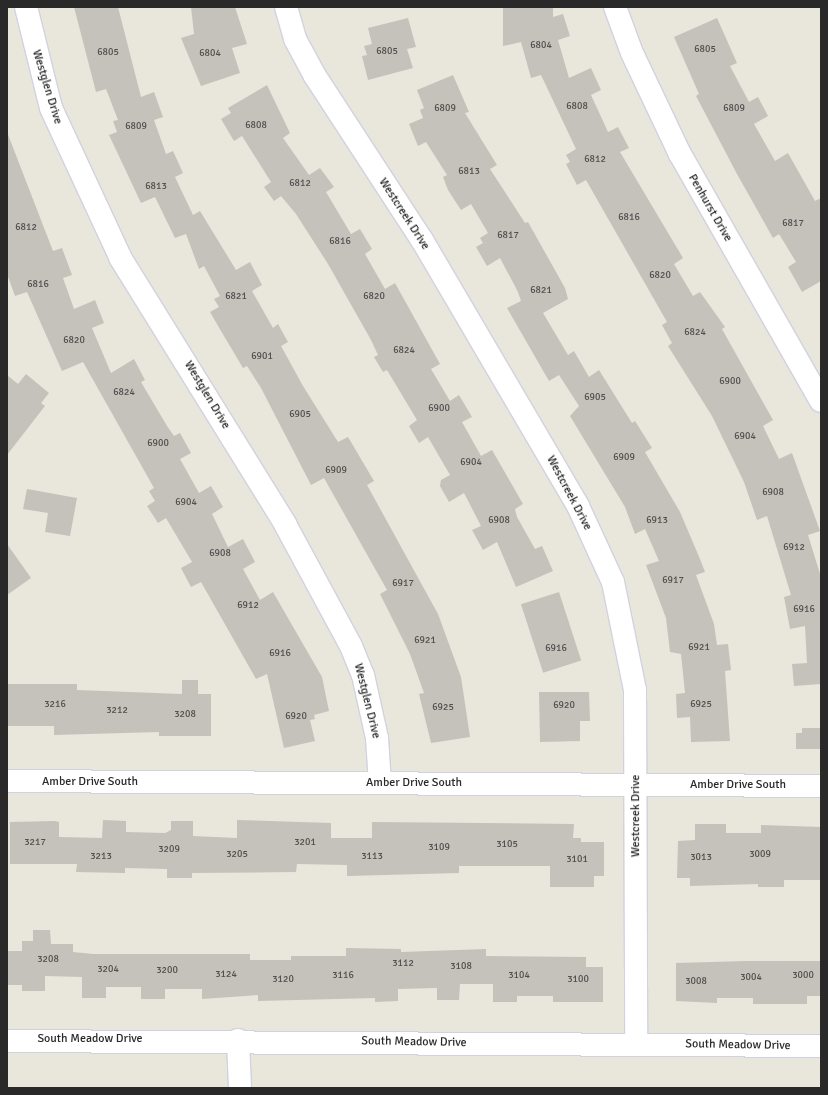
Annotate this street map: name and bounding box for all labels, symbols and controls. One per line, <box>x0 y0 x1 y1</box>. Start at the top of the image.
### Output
house number: 6804 <box>530 40 552 52</box>
house number: 6805 <box>694 44 716 56</box>
house number: 6805 <box>376 46 398 58</box>
house number: 6805 <box>97 47 119 59</box>
street label: Westglen Drive <box>29 48 65 126</box>
house number: 6804 <box>199 48 221 60</box>
house number: 6808 <box>566 101 588 113</box>
house number: 6809 <box>434 103 456 115</box>
house number: 6809 <box>723 103 745 115</box>
house number: 6808 <box>245 120 267 132</box>
house number: 6809 <box>125 121 147 133</box>
house number: 6812 <box>584 154 606 166</box>
house number: 6813 <box>458 166 480 178</box>
street label: Penhurst Drive <box>685 172 735 244</box>
street label: Westcreek Drive <box>376 176 432 252</box>
house number: 6812 <box>289 178 311 190</box>
house number: 6813 <box>145 181 167 193</box>
house number: 6816 <box>618 212 640 224</box>
house number: 6817 <box>782 218 804 230</box>
house number: 6812 <box>15 222 37 234</box>
house number: 6817 <box>497 230 519 242</box>
house number: 6816 <box>329 236 351 248</box>
house number: 6820 <box>649 270 671 282</box>
house number: 6816 <box>27 279 49 291</box>
house number: 6821 <box>530 285 552 297</box>
house number: 6821 <box>225 291 247 303</box>
house number: 6820 <box>363 291 385 303</box>
house number: 6824 <box>684 327 706 339</box>
house number: 6820 <box>63 335 85 347</box>
house number: 6824 <box>393 345 415 357</box>
house number: 6901 <box>251 351 273 363</box>
street label: Westglen Drive <box>181 358 233 432</box>
house number: 6900 <box>719 376 741 388</box>
house number: 6824 <box>113 387 135 399</box>
house number: 6905 <box>584 392 606 404</box>
house number: 6900 <box>428 403 450 415</box>
house number: 6905 <box>289 409 311 421</box>
house number: 6904 <box>734 431 756 443</box>
house number: 6900 <box>147 438 169 450</box>
house number: 6909 <box>613 452 635 464</box>
street label: Westcreek Drive <box>543 453 595 533</box>
house number: 6904 <box>460 457 482 469</box>
house number: 6909 <box>325 465 347 477</box>
house number: 6908 <box>762 487 784 499</box>
house number: 6904 <box>175 497 197 509</box>
house number: 6908 <box>488 515 510 527</box>
house number: 6913 <box>646 515 668 527</box>
house number: 6912 <box>783 542 805 554</box>
house number: 6908 <box>209 548 231 560</box>
house number: 6917 <box>662 575 684 587</box>
house number: 6917 <box>392 578 414 590</box>
house number: 6912 <box>237 600 259 612</box>
house number: 6916 <box>793 604 815 616</box>
house number: 6921 <box>414 635 436 647</box>
house number: 6921 <box>688 642 710 654</box>
house number: 6916 <box>545 643 567 655</box>
house number: 6916 <box>269 648 291 660</box>
street label: Westglen Drive <box>351 662 383 740</box>
house number: 3216 <box>44 699 66 711</box>
house number: 6925 <box>690 699 712 711</box>
house number: 6920 <box>553 700 575 712</box>
house number: 6925 <box>432 702 454 714</box>
house number: 3212 <box>106 705 128 717</box>
house number: 3208 <box>174 709 196 721</box>
house number: 6920 <box>285 711 307 723</box>
street label: Amber Drive South <box>42 775 138 789</box>
street label: Westcreek Drive <box>629 775 643 857</box>
street label: Amber Drive South <box>366 776 462 790</box>
street label: Amber Drive South <box>690 778 786 792</box>
house number: 3217 <box>24 837 46 849</box>
house number: 3201 <box>294 837 316 849</box>
house number: 3105 <box>496 839 518 851</box>
house number: 3109 <box>428 842 450 854</box>
house number: 3209 <box>158 844 180 856</box>
house number: 3205 <box>226 849 248 861</box>
house number: 3009 <box>749 849 771 861</box>
house number: 3213 <box>90 851 112 863</box>
house number: 3113 <box>361 851 383 863</box>
house number: 3013 <box>690 852 712 864</box>
house number: 3101 <box>566 854 588 866</box>
house number: 3208 <box>37 954 59 966</box>
house number: 3112 <box>392 958 414 970</box>
house number: 3108 <box>450 961 472 973</box>
house number: 3204 <box>97 964 119 976</box>
house number: 3200 <box>156 965 178 977</box>
house number: 3124 <box>215 969 237 981</box>
house number: 3116 <box>332 970 354 982</box>
house number: 3104 <box>508 970 530 982</box>
house number: 3000 <box>792 970 814 982</box>
house number: 3004 <box>740 972 762 984</box>
house number: 3120 <box>272 974 294 986</box>
house number: 3100 <box>567 974 589 986</box>
house number: 3008 <box>685 976 707 988</box>
street label: South Meadow Drive <box>37 1032 143 1046</box>
street label: South Meadow Drive <box>361 1034 467 1050</box>
street label: South Meadow Drive <box>685 1037 791 1053</box>

